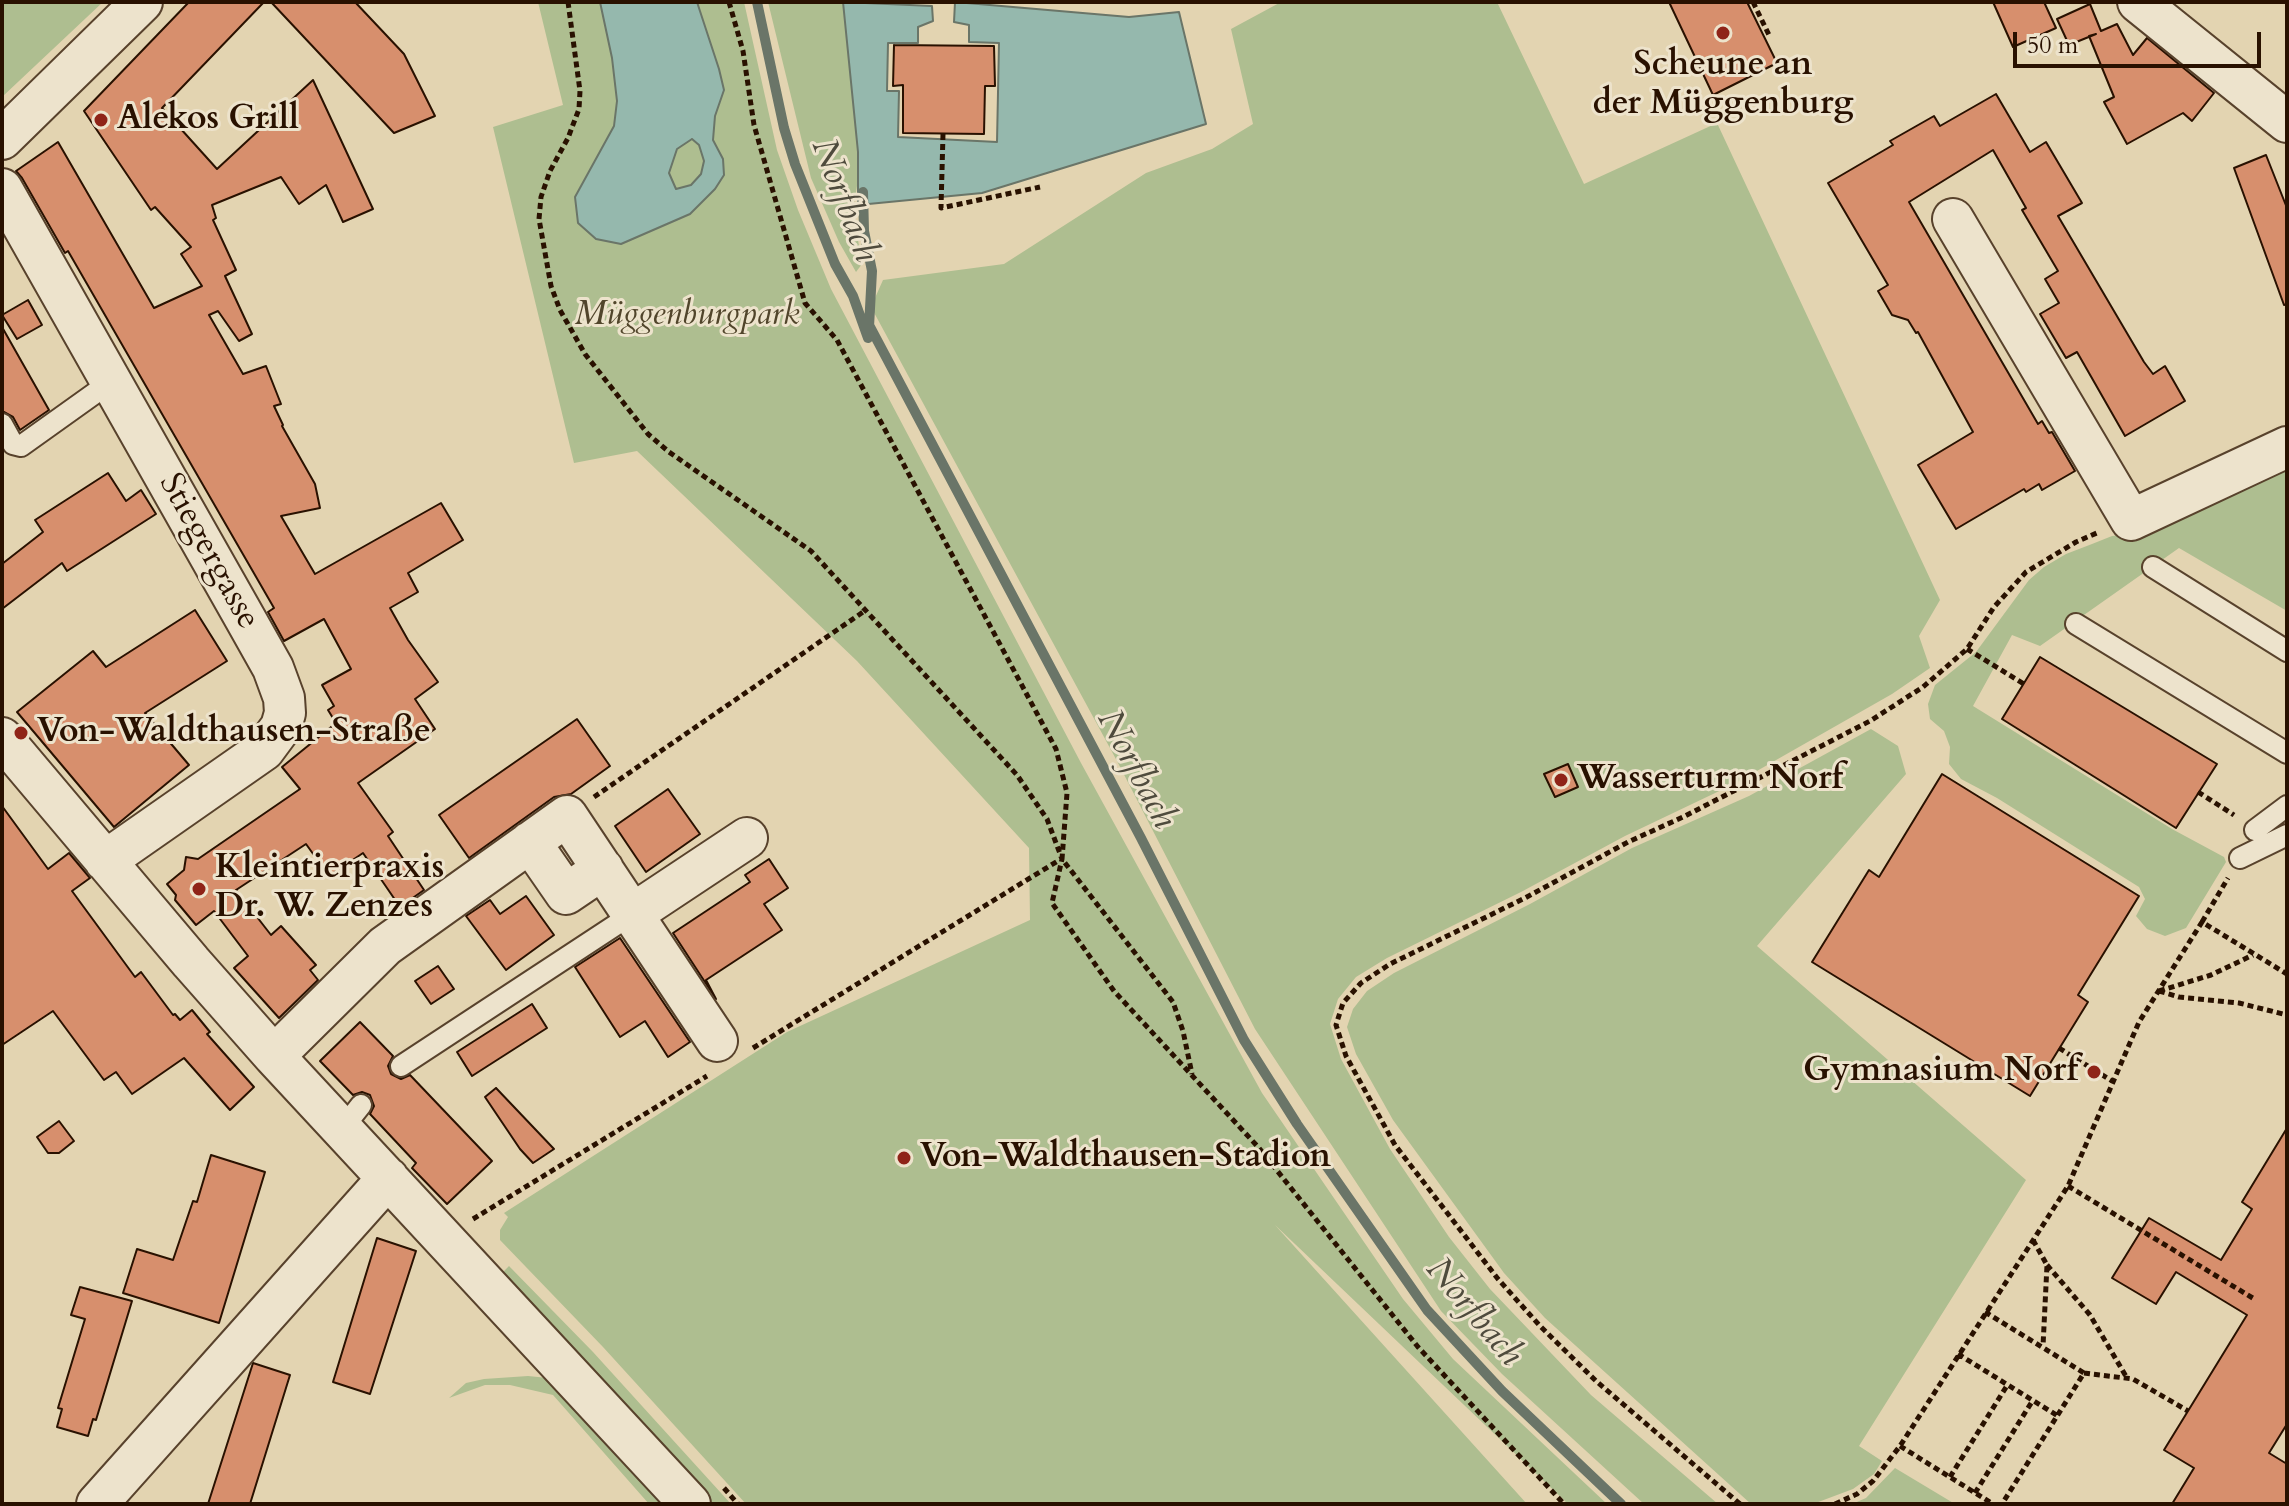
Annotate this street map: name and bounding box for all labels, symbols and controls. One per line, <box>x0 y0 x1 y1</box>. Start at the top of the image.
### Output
scale bar <box>2017 16 2265 66</box>
marker: Scheune an der Müggenburg <box>1714 24 1732 42</box>
text: 50 m <box>2027 29 2078 62</box>
place label: Scheune an der Müggenburg <box>1592 46 1854 126</box>
place label: Alekos Grill <box>117 100 299 140</box>
marker: Alekos Grill <box>92 111 110 129</box>
water label: Norfbach <box>800 133 886 269</box>
park label: Müggenburgpark <box>574 296 800 336</box>
street label: Stiegergasse <box>149 467 267 637</box>
water label: Norfbach <box>1086 703 1184 837</box>
place label: Von-Waldthausen-Straße <box>37 713 431 753</box>
marker: Von-Waldthausen-Straße <box>12 724 30 742</box>
place label: Wasserturm Norf <box>1577 760 1843 800</box>
marker: Wasserturm Norf <box>1552 771 1570 789</box>
place label: Kleintierpraxis Dr. W. Zenzes <box>215 849 444 928</box>
marker: Kleintierpraxis Dr. W. Zenzes <box>190 880 208 898</box>
place label: Gymnasium Norf <box>1803 1052 2078 1092</box>
marker: Gymnasium Norf <box>2085 1063 2103 1081</box>
place label: Von-Waldthausen-Stadion <box>920 1138 1331 1178</box>
marker: Von-Waldthausen-Stadion <box>895 1149 913 1167</box>
water label: Norfbach <box>1415 1250 1531 1376</box>

